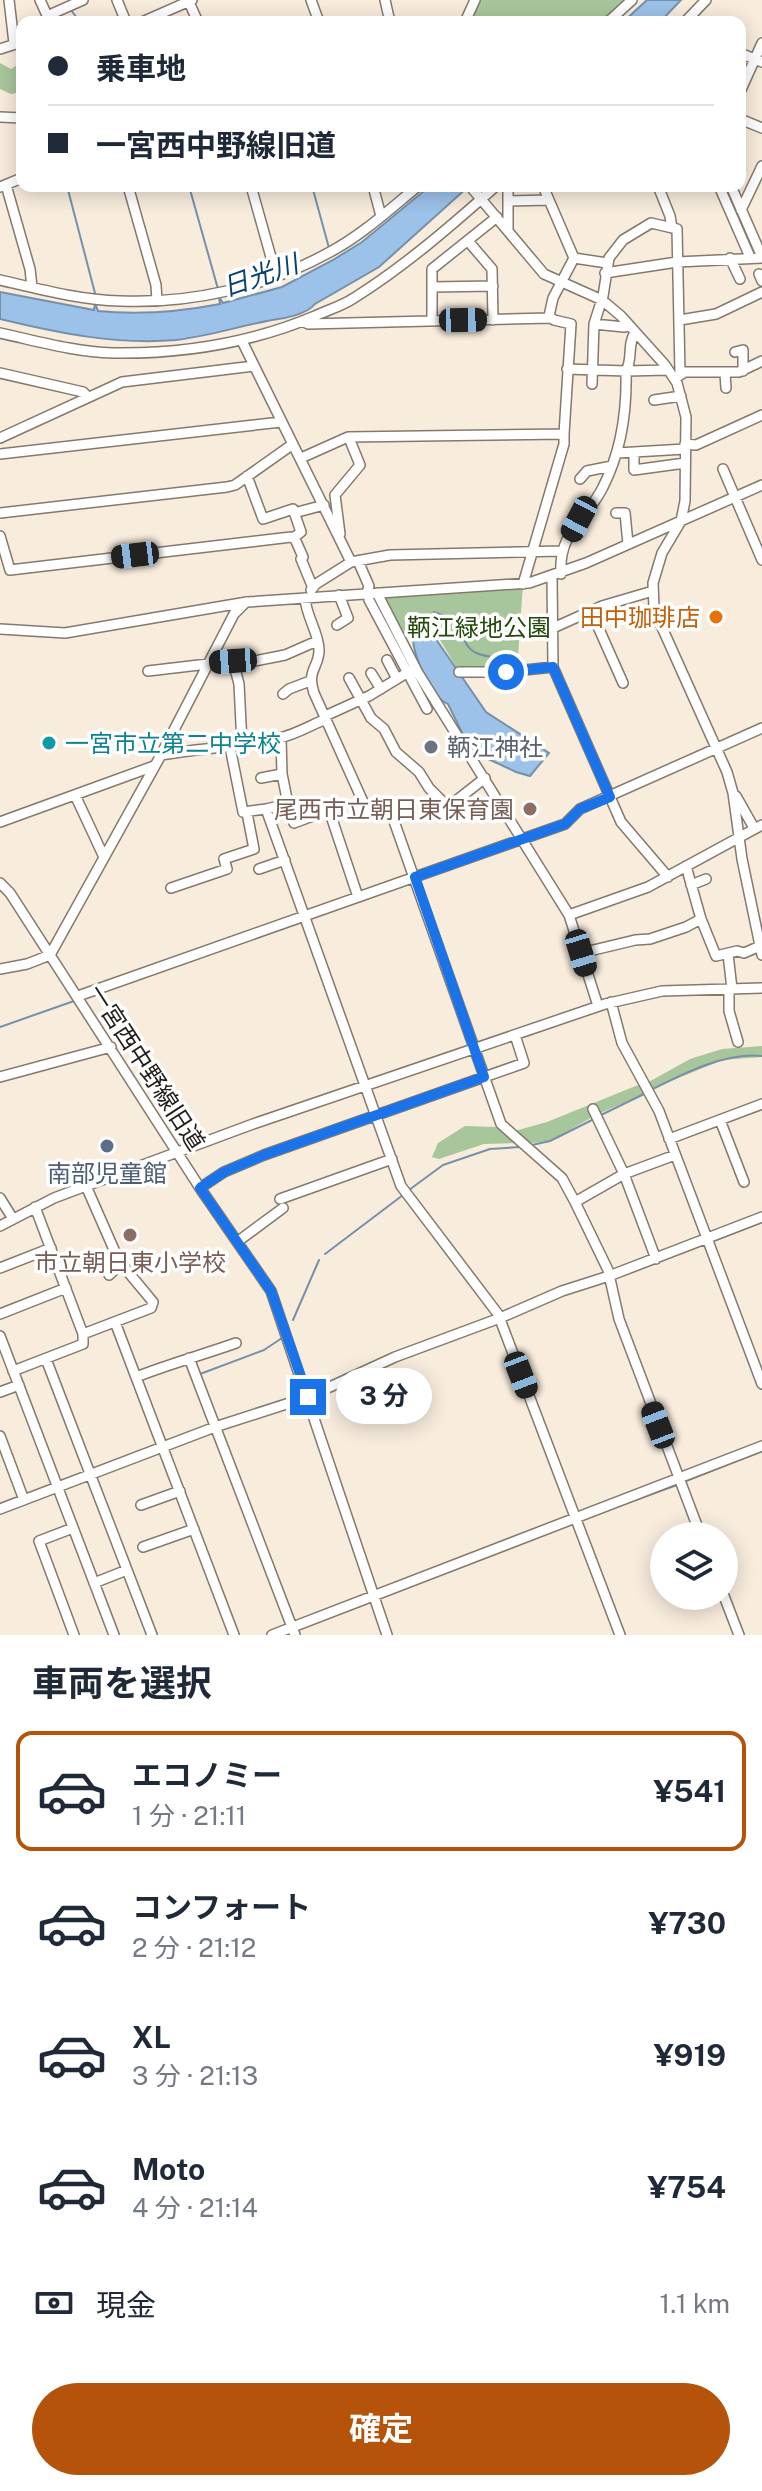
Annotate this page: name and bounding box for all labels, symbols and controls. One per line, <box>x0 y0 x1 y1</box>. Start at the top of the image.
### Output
text: 乗車地 <box>96 50 186 86</box>
text: 一宮西中野線旧道 <box>96 127 336 163</box>
water label: 日光川 <box>218 247 305 302</box>
car <box>439 308 487 332</box>
car <box>557 492 601 546</box>
car <box>110 540 160 570</box>
place label: 田中珈琲店 <box>580 603 700 631</box>
marker: 田中珈琲店 <box>707 608 725 626</box>
park label: 鞆江緑地公園 <box>407 613 551 641</box>
car <box>208 647 258 675</box>
route start <box>488 654 524 690</box>
place label: 一宮市立第二中学校 <box>65 729 281 757</box>
place label: 鞆江神社 <box>447 733 543 761</box>
marker: 一宮市立第二中学校 <box>40 734 58 752</box>
marker: 鞆江神社 <box>422 738 440 756</box>
place label: 尾西市立朝日東保育園 <box>274 795 514 823</box>
marker: 尾西市立朝日東保育園 <box>521 800 539 818</box>
car <box>563 927 599 979</box>
street label: 一宮西中野線旧道 <box>83 979 211 1155</box>
marker: 南部児童館 <box>98 1137 116 1155</box>
place label: 南部児童館 <box>47 1159 167 1187</box>
marker: 市立朝日東小学校 <box>121 1226 139 1244</box>
place label: 市立朝日東小学校 <box>34 1248 226 1276</box>
car <box>501 1348 541 1402</box>
callout: 3 分 <box>336 1369 432 1425</box>
route end <box>290 1379 326 1415</box>
text: 3 分 <box>359 1380 409 1411</box>
car <box>638 1398 678 1452</box>
map controls <box>650 1522 738 1610</box>
button: layers <box>650 1522 738 1610</box>
text: 車両を選択 <box>32 1662 212 1704</box>
icon: car <box>36 1755 108 1827</box>
text: エコノミー <box>132 1757 282 1793</box>
text: ¥541 <box>653 1773 726 1809</box>
text: 1 分 · 21:11 <box>132 1800 246 1831</box>
icon: car <box>36 1887 108 1959</box>
text: コンフォート <box>132 1889 311 1925</box>
text: ¥730 <box>649 1905 726 1941</box>
text: 2 分 · 21:12 <box>132 1932 256 1963</box>
icon: car <box>36 2019 108 2091</box>
text: XL <box>132 2019 171 2055</box>
text: ¥919 <box>654 2037 726 2073</box>
text: 3 分 · 21:13 <box>132 2060 258 2091</box>
icon: car <box>36 2151 108 2223</box>
text: Moto <box>132 2151 205 2187</box>
text: ¥754 <box>648 2169 726 2205</box>
text: 4 分 · 21:14 <box>132 2192 258 2223</box>
icon: cash <box>32 2281 76 2325</box>
text: 現金 <box>96 2287 156 2323</box>
text: 1.1 km <box>660 2288 730 2319</box>
button: 確定 <box>32 2383 730 2475</box>

